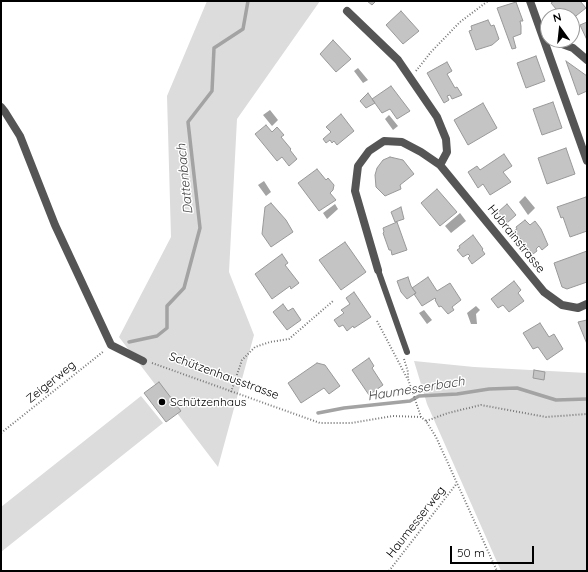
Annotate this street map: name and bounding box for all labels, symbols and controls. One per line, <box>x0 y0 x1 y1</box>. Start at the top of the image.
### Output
north arrow <box>540 8 580 48</box>
text: N <box>551 10 563 25</box>
water label: Dattenbach <box>174 143 196 215</box>
street label: Hubrainstrasse <box>484 202 548 276</box>
street label: Schützenhausstrasse <box>167 349 281 403</box>
street label: Zeigerweg <box>23 358 79 406</box>
water label: Haumesserbach <box>366 374 466 404</box>
place label: Schützenhaus <box>170 395 246 409</box>
marker: Schützenhaus <box>157 397 167 407</box>
street label: Haumesserweg <box>384 483 448 561</box>
scale bar <box>452 538 536 564</box>
text: 50 m <box>457 545 485 560</box>

